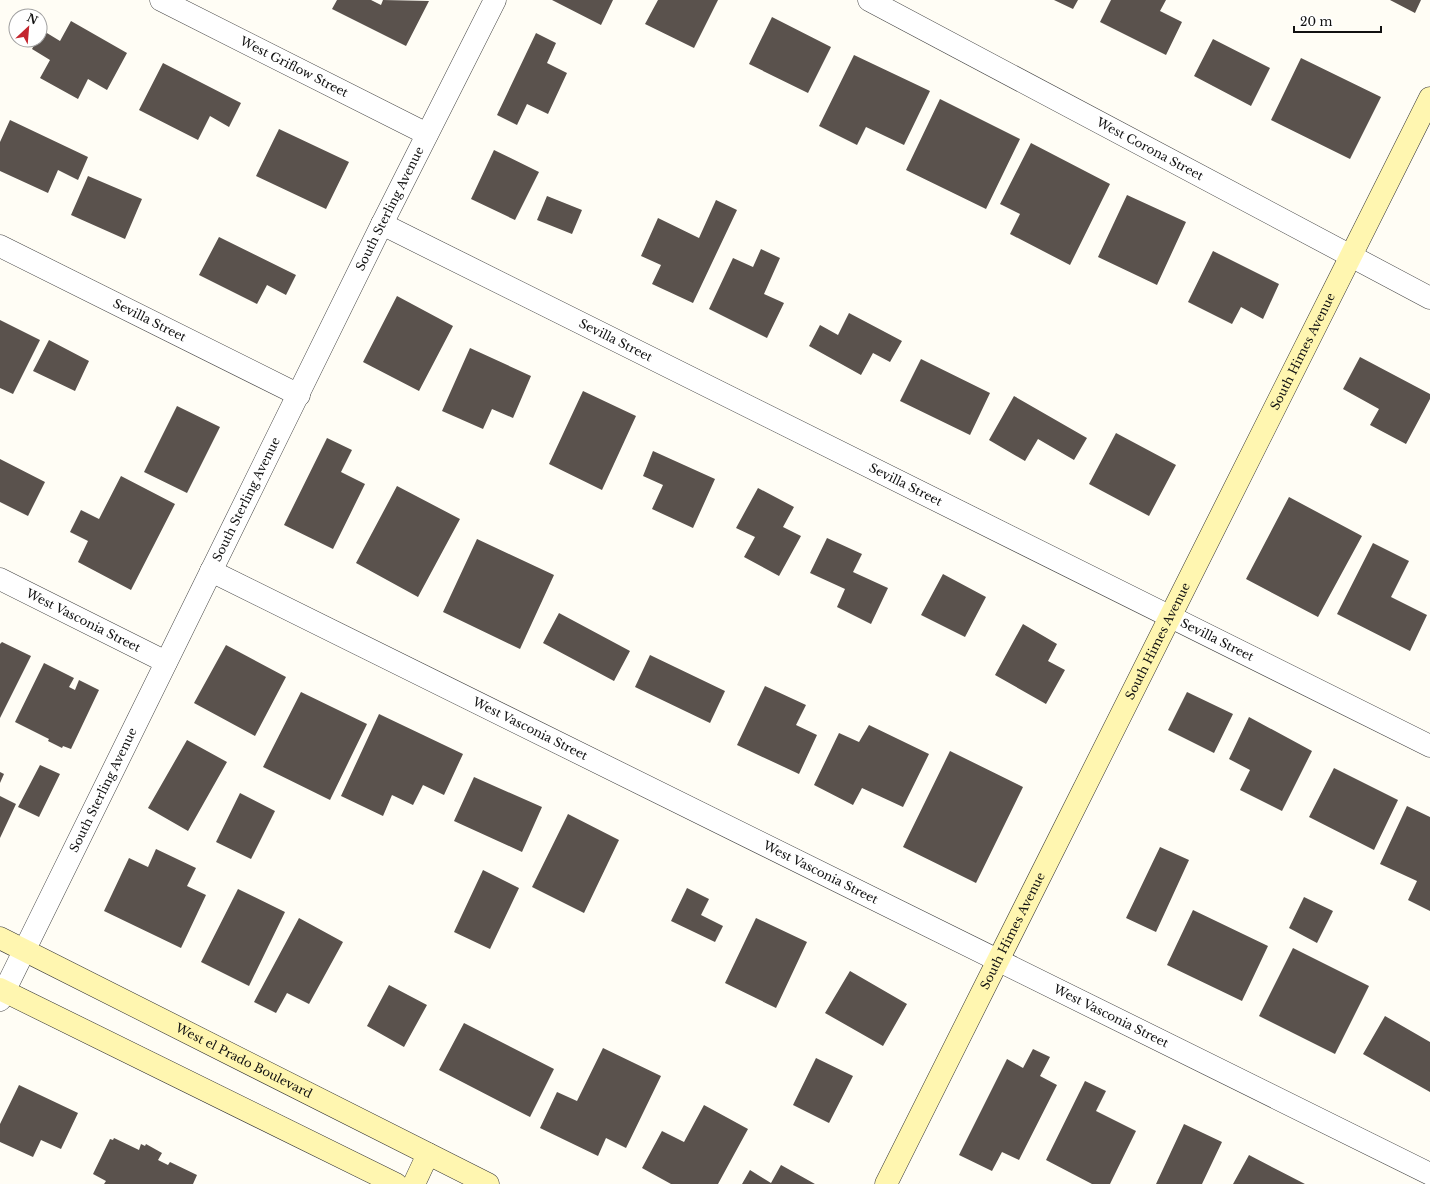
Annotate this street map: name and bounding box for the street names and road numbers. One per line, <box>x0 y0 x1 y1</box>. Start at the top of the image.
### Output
street label: West Griflow Street <box>237 33 351 100</box>
street label: West Corona Street <box>1093 114 1206 183</box>
street label: South Sterling Avenue <box>352 144 427 273</box>
street label: South Himes Avenue <box>1267 290 1338 412</box>
street label: Sevilla Street <box>111 296 189 345</box>
street label: Sevilla Street <box>577 315 655 365</box>
street label: South Sterling Avenue <box>209 434 283 564</box>
street label: Sevilla Street <box>867 460 945 509</box>
street label: South Himes Avenue <box>1122 580 1193 702</box>
street label: West Vasconia Street <box>23 585 144 655</box>
street label: Sevilla Street <box>1178 615 1257 664</box>
street label: West Vasconia Street <box>470 693 591 763</box>
street label: South Sterling Avenue <box>66 725 140 855</box>
street label: West Vasconia Street <box>760 837 881 907</box>
street label: South Himes Avenue <box>977 870 1048 992</box>
street label: West Vasconia Street <box>1050 981 1171 1051</box>
street label: West el Prado Boulevard <box>172 1019 315 1101</box>

